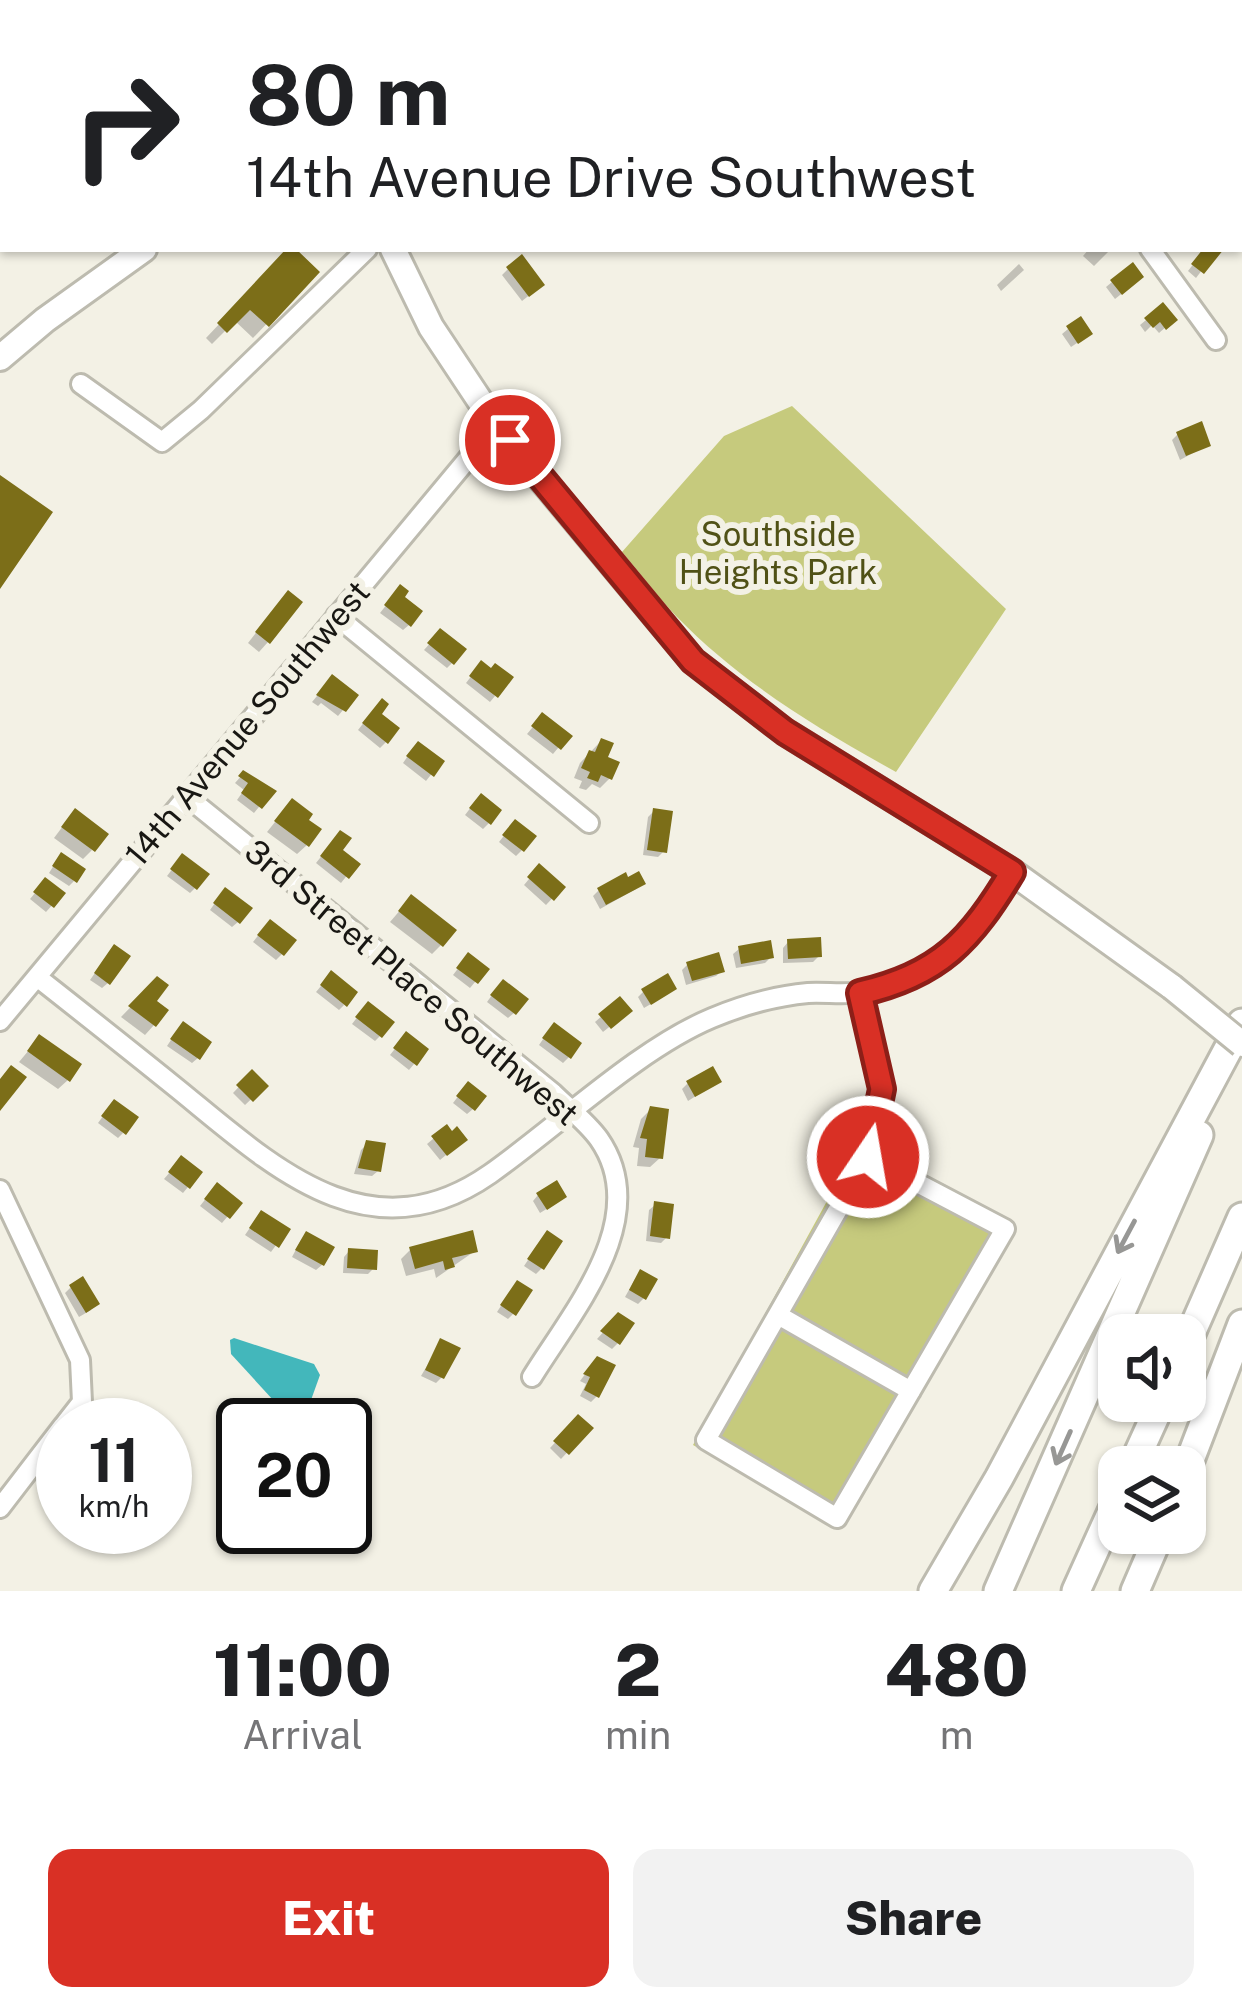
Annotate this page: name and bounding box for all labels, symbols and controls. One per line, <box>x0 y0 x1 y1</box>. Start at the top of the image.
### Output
text: 80 m <box>246 45 450 144</box>
icon: right <box>48 48 204 204</box>
text: 14th Avenue Drive Southwest <box>246 146 976 209</box>
pin <box>459 389 561 491</box>
icon: arrive <box>477 407 543 473</box>
park label: Southside Heights Park <box>679 515 877 591</box>
street label: 14th Avenue Southwest <box>117 573 377 873</box>
street label: 3rd Street Place Southwest <box>238 831 586 1133</box>
position arrow <box>805 1094 931 1220</box>
one-way arrow <box>1114 1218 1137 1254</box>
map controls <box>1098 1314 1206 1554</box>
button: sound <box>1098 1314 1206 1422</box>
speed limit sign: 20 <box>216 1398 372 1554</box>
text: 11 <box>88 1425 140 1496</box>
one-way arrow <box>1050 1429 1072 1465</box>
button: layers <box>1098 1446 1206 1554</box>
text: km/h <box>79 1488 149 1524</box>
text: 11:00 <box>213 1628 392 1712</box>
text: 2 <box>615 1628 662 1712</box>
text: 480 <box>884 1628 1029 1712</box>
text: Arrival <box>242 1712 363 1758</box>
text: min <box>605 1712 671 1758</box>
text: m <box>940 1712 973 1758</box>
button: Exit <box>48 1849 609 1987</box>
button: Share <box>633 1849 1194 1987</box>

